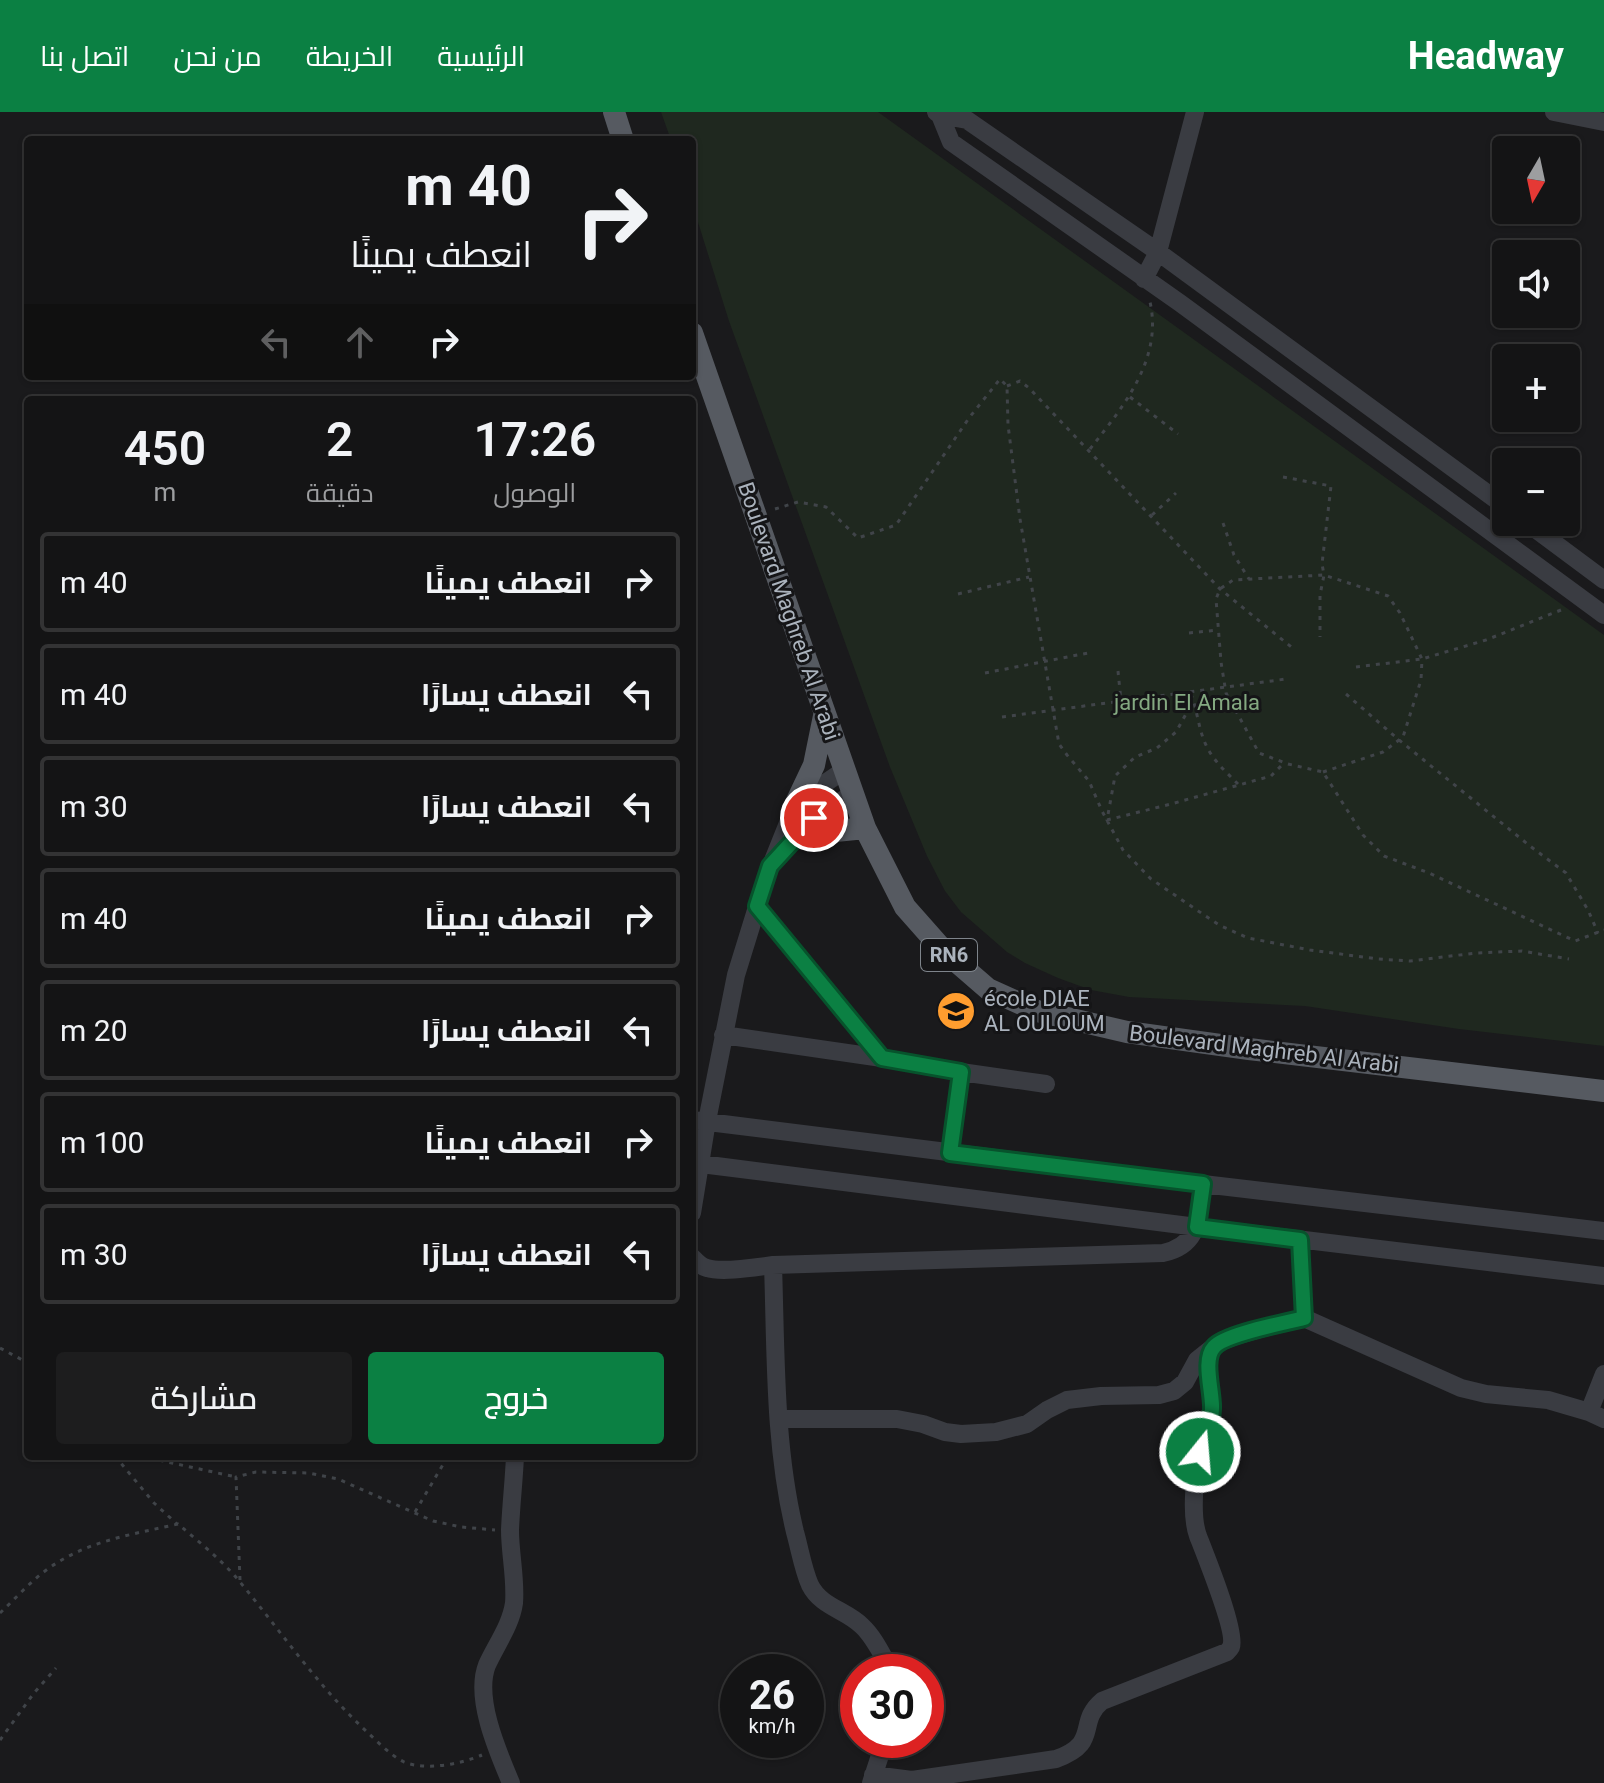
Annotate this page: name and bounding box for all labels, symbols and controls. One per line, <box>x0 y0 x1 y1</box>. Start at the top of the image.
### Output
text: Headway <box>1408 34 1564 78</box>
text: اتصل بنا <box>40 40 129 73</box>
text: من نحن <box>173 40 262 73</box>
text: الخريطة <box>306 40 393 73</box>
text: الرئيسية <box>437 40 525 73</box>
north arrow <box>1492 136 1580 224</box>
map controls <box>1492 136 1580 536</box>
text: 40 m <box>405 153 532 219</box>
icon: right <box>560 168 664 272</box>
text: انعطف يمينًا <box>350 234 532 276</box>
button: sound <box>1492 240 1580 328</box>
icon: left <box>254 320 298 364</box>
icon: ahead <box>338 320 382 364</box>
icon: right <box>422 320 466 364</box>
button: + <box>1492 344 1580 432</box>
text: 2 <box>326 411 353 468</box>
text: 17:26 <box>473 411 596 468</box>
text: 450 <box>124 420 206 477</box>
button: − <box>1492 448 1580 536</box>
text: m <box>154 477 176 507</box>
text: دقيقة <box>306 478 374 508</box>
text: الوصول <box>493 478 576 508</box>
street label: Boulevard Maghreb Al Arabi <box>733 479 845 743</box>
icon: right <box>616 560 660 604</box>
text: 40 m <box>60 565 128 600</box>
text: انعطف يمينًا <box>425 565 592 600</box>
icon: left <box>616 672 660 716</box>
text: 40 m <box>60 677 128 712</box>
text: انعطف يسارًا <box>421 677 592 712</box>
park label: jardin El Amala <box>1113 690 1260 715</box>
icon: left <box>616 784 660 828</box>
pin <box>780 784 848 852</box>
text: 30 m <box>60 789 128 824</box>
text: انعطف يسارًا <box>421 789 592 824</box>
icon: arrive <box>792 796 836 840</box>
icon: right <box>616 896 660 940</box>
text: 40 m <box>60 901 128 936</box>
text: انعطف يمينًا <box>425 901 592 936</box>
road number: RN6 <box>921 939 977 971</box>
place label: école DIAE AL OULOUM <box>984 986 1105 1036</box>
school or university icon: école DIAE AL OULOUM <box>935 990 977 1032</box>
icon: left <box>616 1008 660 1052</box>
text: 20 m <box>60 1013 128 1048</box>
text: انعطف يسارًا <box>421 1013 592 1048</box>
street label: Boulevard Maghreb Al Arabi <box>1128 1020 1400 1078</box>
icon: right <box>616 1120 660 1164</box>
text: 100 m <box>60 1125 144 1160</box>
text: انعطف يمينًا <box>425 1125 592 1160</box>
icon: left <box>616 1232 660 1276</box>
text: 30 m <box>60 1237 128 1272</box>
text: انعطف يسارًا <box>421 1237 592 1272</box>
button: مشاركة <box>56 1352 352 1444</box>
button: خروج <box>368 1352 664 1444</box>
position arrow <box>1158 1410 1242 1494</box>
speed limit sign: 30 <box>840 1654 944 1758</box>
text: 26 <box>749 1672 795 1719</box>
text: km/h <box>749 1714 795 1738</box>

